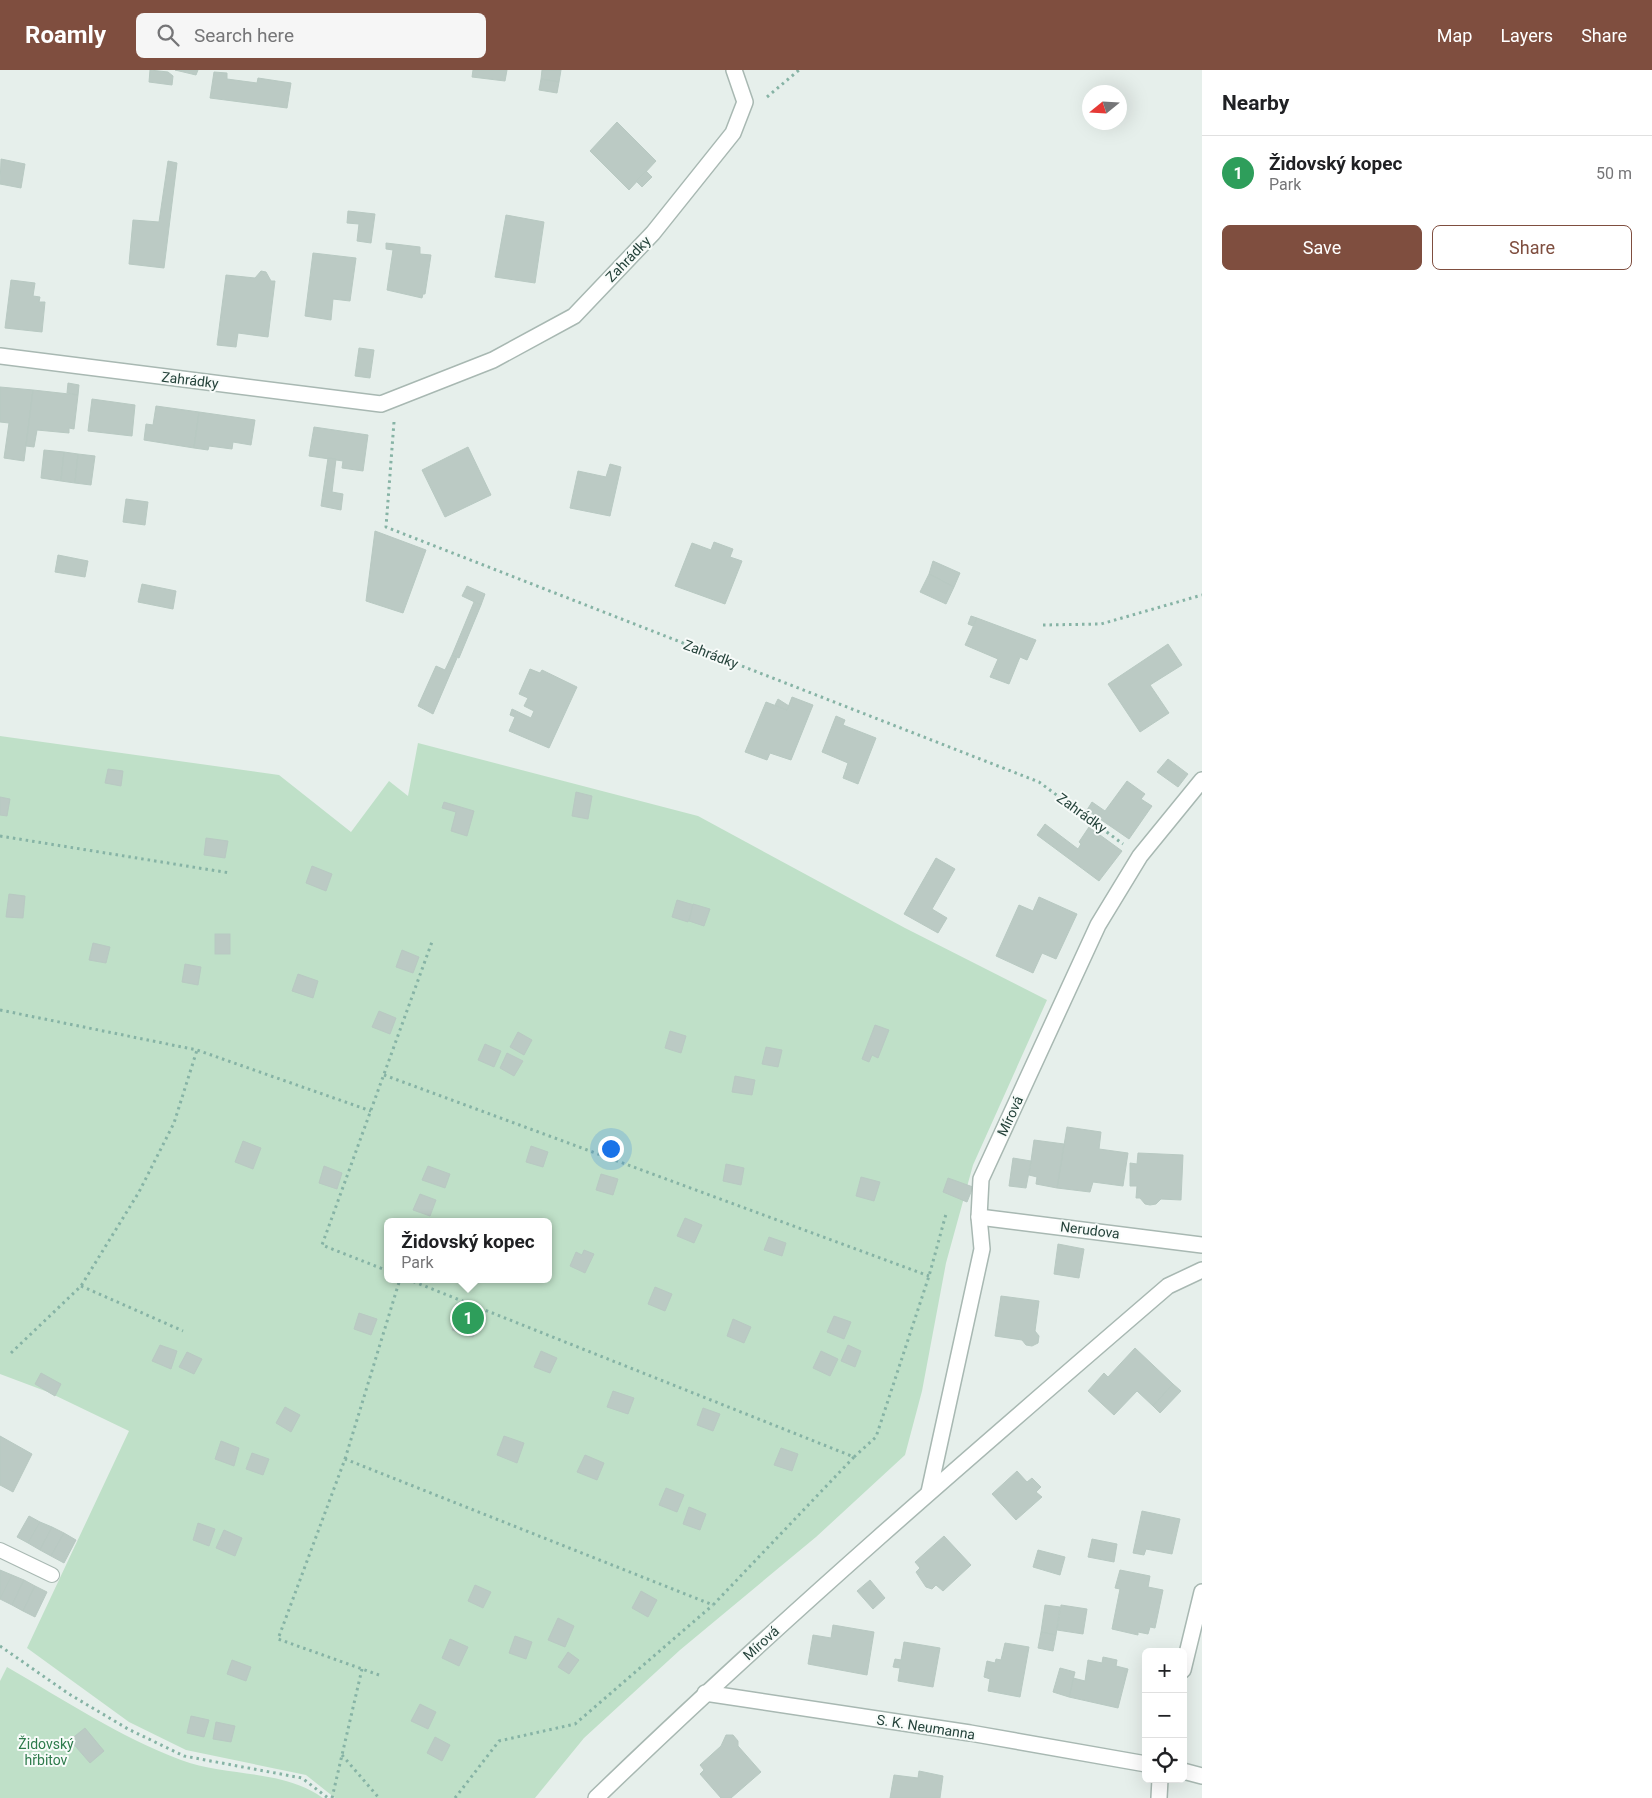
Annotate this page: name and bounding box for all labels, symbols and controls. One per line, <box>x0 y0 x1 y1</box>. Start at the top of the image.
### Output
search box <box>136 13 486 58</box>
text: Roamly <box>25 21 106 49</box>
icon: search <box>154 21 182 49</box>
text: Search here <box>194 24 294 47</box>
text: Map <box>1437 25 1472 46</box>
text: Layers <box>1500 25 1553 46</box>
text: Share <box>1581 25 1627 46</box>
north arrow <box>1082 85 1127 130</box>
text: Nearby <box>1222 91 1289 115</box>
text: Židovský kopec <box>1269 152 1402 175</box>
text: 1 <box>1233 164 1243 183</box>
text: 50 m <box>1596 164 1632 183</box>
text: Park <box>1269 175 1301 194</box>
button: Save <box>1222 225 1422 270</box>
button: Share <box>1432 225 1632 270</box>
street label: Zahrádky <box>602 233 654 285</box>
street label: Zahrádky <box>161 369 220 391</box>
street label: Zahrádky <box>681 636 741 672</box>
street label: Zahrádky <box>1054 790 1110 837</box>
street label: Mírová <box>994 1093 1026 1139</box>
your location <box>598 1136 624 1162</box>
popup <box>384 1218 552 1283</box>
street label: Nerudova <box>1059 1218 1121 1242</box>
text: Židovský kopec <box>401 1230 535 1253</box>
text: Park <box>401 1253 434 1272</box>
pin: 1 <box>452 1299 484 1337</box>
street label: Mírová <box>740 1623 782 1663</box>
map controls <box>1142 1648 1187 1783</box>
button: + <box>1142 1648 1187 1693</box>
button: − <box>1142 1693 1187 1738</box>
street label: S. K. Neumanna <box>876 1711 976 1743</box>
park label: Židovský hřbitov <box>18 1735 74 1768</box>
button: locate <box>1142 1738 1187 1783</box>

